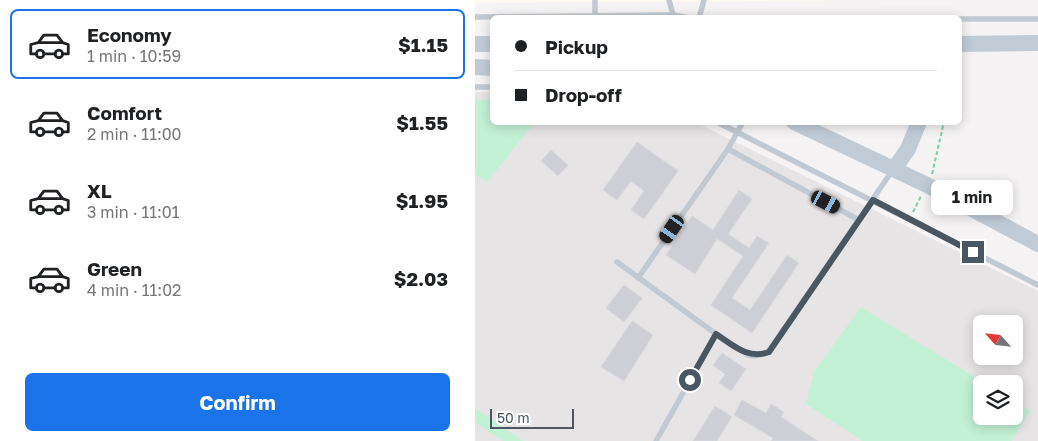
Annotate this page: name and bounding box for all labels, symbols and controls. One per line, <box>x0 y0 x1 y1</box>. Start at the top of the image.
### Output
icon: car <box>27 22 72 67</box>
text: Economy <box>87 23 172 46</box>
text: $1.15 <box>398 33 448 56</box>
text: Pickup <box>545 35 608 58</box>
text: 1 min · 10:59 <box>87 46 181 66</box>
text: Drop-off <box>545 83 622 106</box>
icon: car <box>27 100 72 145</box>
text: Comfort <box>87 101 162 124</box>
text: $1.55 <box>396 111 448 134</box>
text: 2 min · 11:00 <box>87 124 182 144</box>
icon: car <box>27 178 72 223</box>
text: XL <box>87 179 112 202</box>
callout: 1 min <box>932 180 1014 214</box>
text: 1 min <box>952 187 992 207</box>
car <box>809 188 842 216</box>
text: $1.95 <box>396 189 448 212</box>
text: 3 min · 11:01 <box>87 202 179 222</box>
car <box>657 212 686 246</box>
route end <box>962 241 984 263</box>
icon: car <box>27 256 72 301</box>
text: Green <box>87 257 142 280</box>
text: $2.03 <box>394 267 448 290</box>
text: 4 min · 11:02 <box>87 280 181 300</box>
north arrow <box>973 315 1023 365</box>
map controls <box>973 315 1023 425</box>
route start <box>679 369 701 391</box>
button: Confirm <box>25 373 450 431</box>
button: layers <box>973 375 1023 425</box>
scale bar <box>490 406 574 429</box>
text: 50 m <box>497 409 530 426</box>

